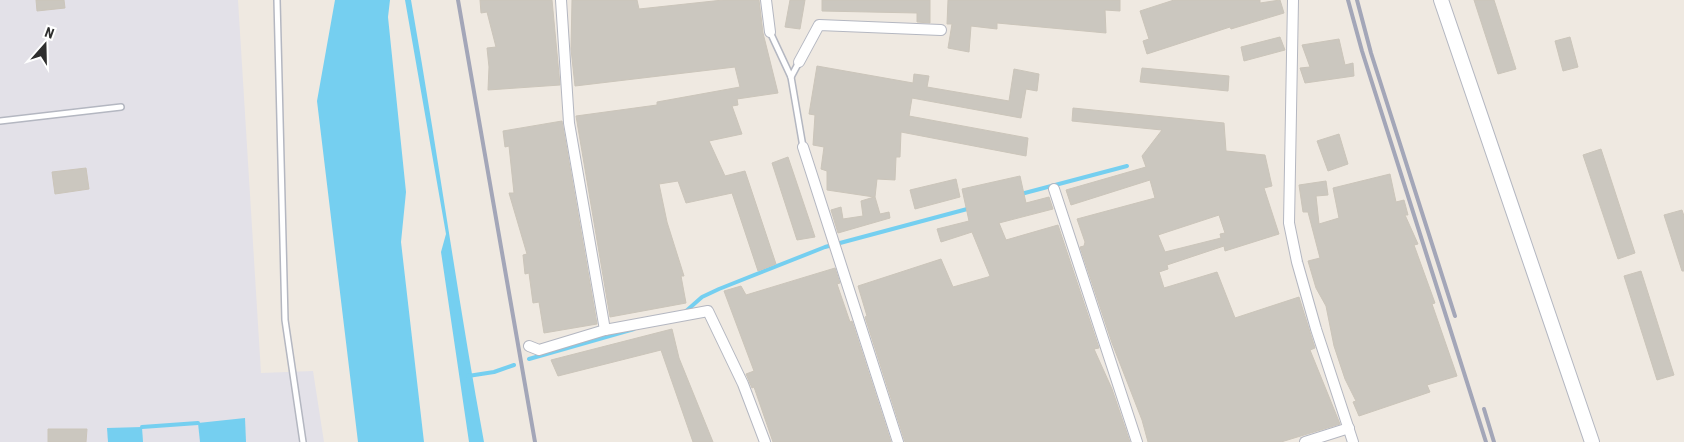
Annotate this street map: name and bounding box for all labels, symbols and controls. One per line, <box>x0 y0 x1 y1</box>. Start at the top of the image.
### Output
north arrow <box>20 20 70 70</box>
text: N <box>43 24 56 42</box>

